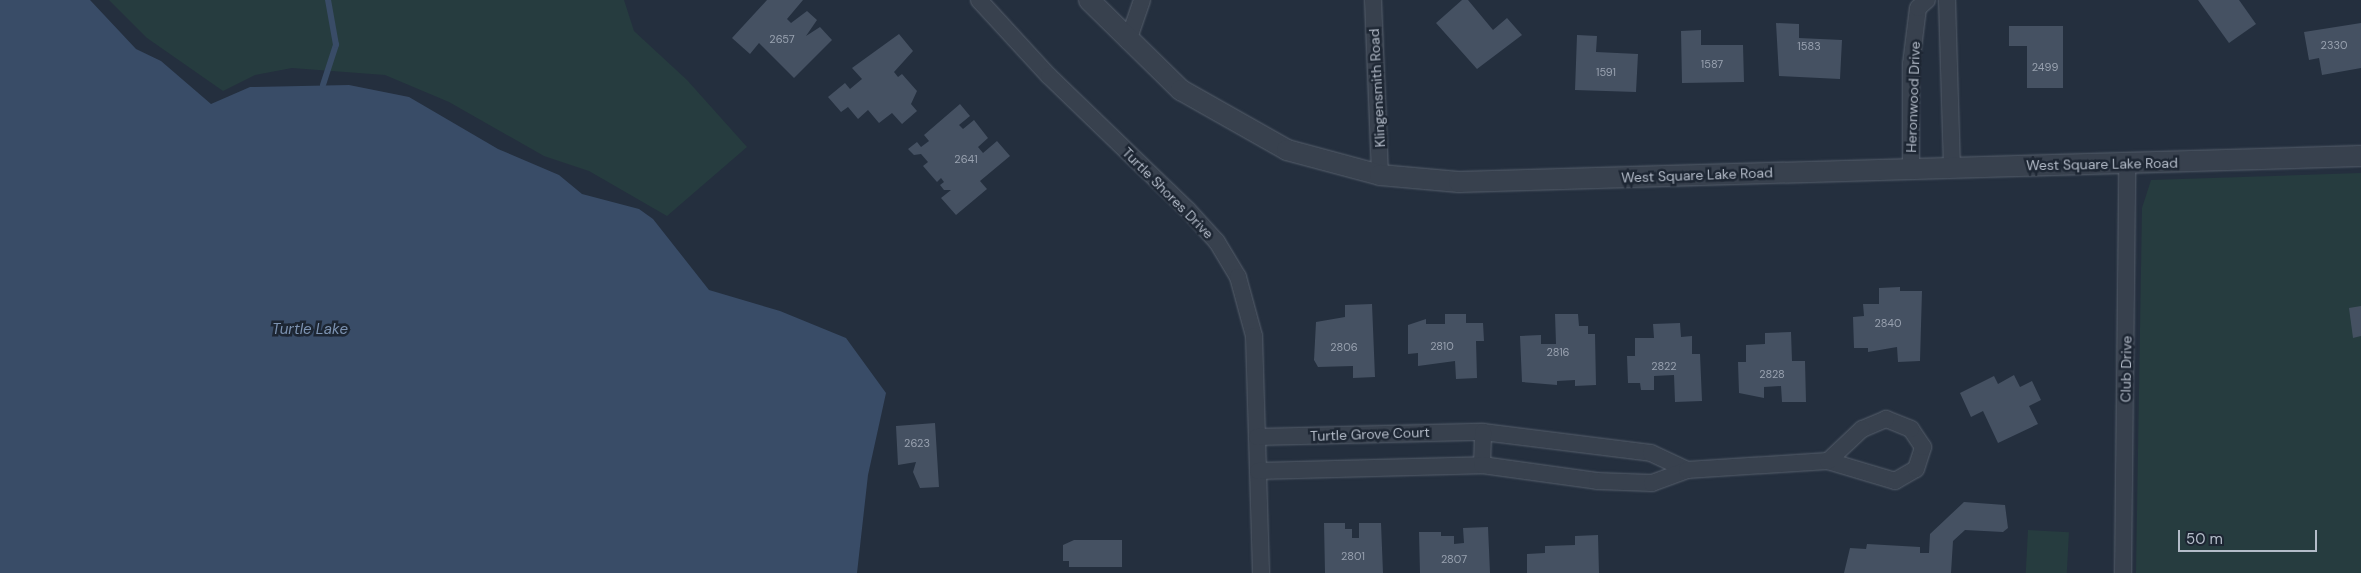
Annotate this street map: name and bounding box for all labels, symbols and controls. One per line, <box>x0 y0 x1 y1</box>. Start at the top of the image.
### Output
street label: Klingensmith Road <box>1365 28 1389 148</box>
house number: 2657 <box>769 32 795 46</box>
house number: 2330 <box>2321 38 2347 52</box>
house number: 1583 <box>1797 39 1821 53</box>
street label: Heronwood Drive <box>1903 41 1923 153</box>
house number: 1587 <box>1701 57 1723 71</box>
house number: 2499 <box>2032 60 2058 74</box>
house number: 1591 <box>1596 65 1616 79</box>
street label: Turtle Shores Drive <box>1119 144 1217 242</box>
house number: 2641 <box>954 152 978 166</box>
street label: West Square Lake Road <box>2026 154 2178 174</box>
street label: West Square Lake Road <box>1621 164 1773 186</box>
house number: 2840 <box>1874 316 1902 330</box>
water label: Turtle Lake <box>272 321 348 339</box>
street label: Club Drive <box>2117 335 2135 403</box>
house number: 2810 <box>1430 339 1454 353</box>
house number: 2806 <box>1330 340 1358 354</box>
house number: 2816 <box>1547 345 1569 359</box>
house number: 2822 <box>1651 359 1677 373</box>
house number: 2828 <box>1759 367 1785 381</box>
street label: Turtle Grove Court <box>1310 424 1430 444</box>
house number: 2623 <box>904 436 930 450</box>
scale bar <box>2181 520 2320 552</box>
text: 50 m <box>2186 529 2223 549</box>
house number: 2801 <box>1341 549 1365 563</box>
house number: 2807 <box>1441 552 1467 566</box>

